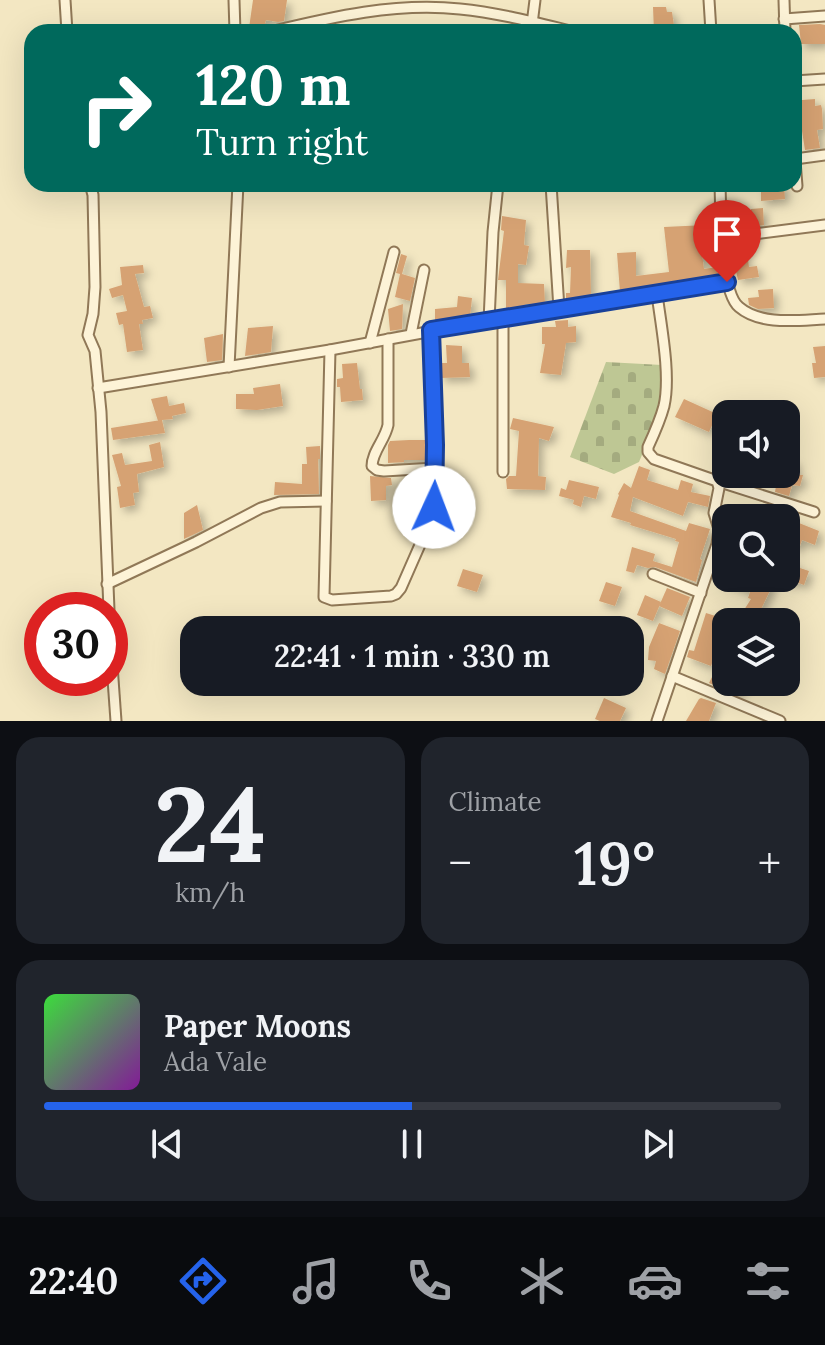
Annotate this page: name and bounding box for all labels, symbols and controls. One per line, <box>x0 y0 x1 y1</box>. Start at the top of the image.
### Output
text: 120 m <box>196 49 350 120</box>
icon: right <box>64 56 168 160</box>
text: Turn right <box>196 119 369 165</box>
pin <box>693 200 761 282</box>
icon: arrive <box>705 212 749 256</box>
map controls <box>712 400 800 696</box>
button: sound <box>712 400 800 488</box>
position arrow <box>392 465 476 549</box>
button: search <box>712 504 800 592</box>
speed limit sign: 30 <box>24 592 128 696</box>
button: layers <box>712 608 800 696</box>
text: 22:41 · 1 min · 330 m <box>274 637 550 675</box>
text: 24 <box>154 757 266 890</box>
text: Climate <box>449 785 542 818</box>
text: 19° <box>574 825 656 901</box>
text: − <box>449 835 472 891</box>
text: + <box>758 835 781 891</box>
text: km/h <box>175 876 245 909</box>
text: Paper Moons <box>164 1007 351 1045</box>
text: Ada Vale <box>164 1045 267 1078</box>
icon: previous <box>145 1122 189 1166</box>
icon: pause <box>390 1122 434 1166</box>
icon: next <box>636 1122 680 1166</box>
icon: directions <box>175 1253 231 1309</box>
icon: music <box>288 1253 344 1309</box>
icon: phone <box>401 1253 457 1309</box>
icon: climate <box>514 1253 570 1309</box>
icon: car <box>627 1253 683 1309</box>
icon: filters <box>740 1253 796 1309</box>
text: 22:40 <box>29 1258 118 1304</box>

